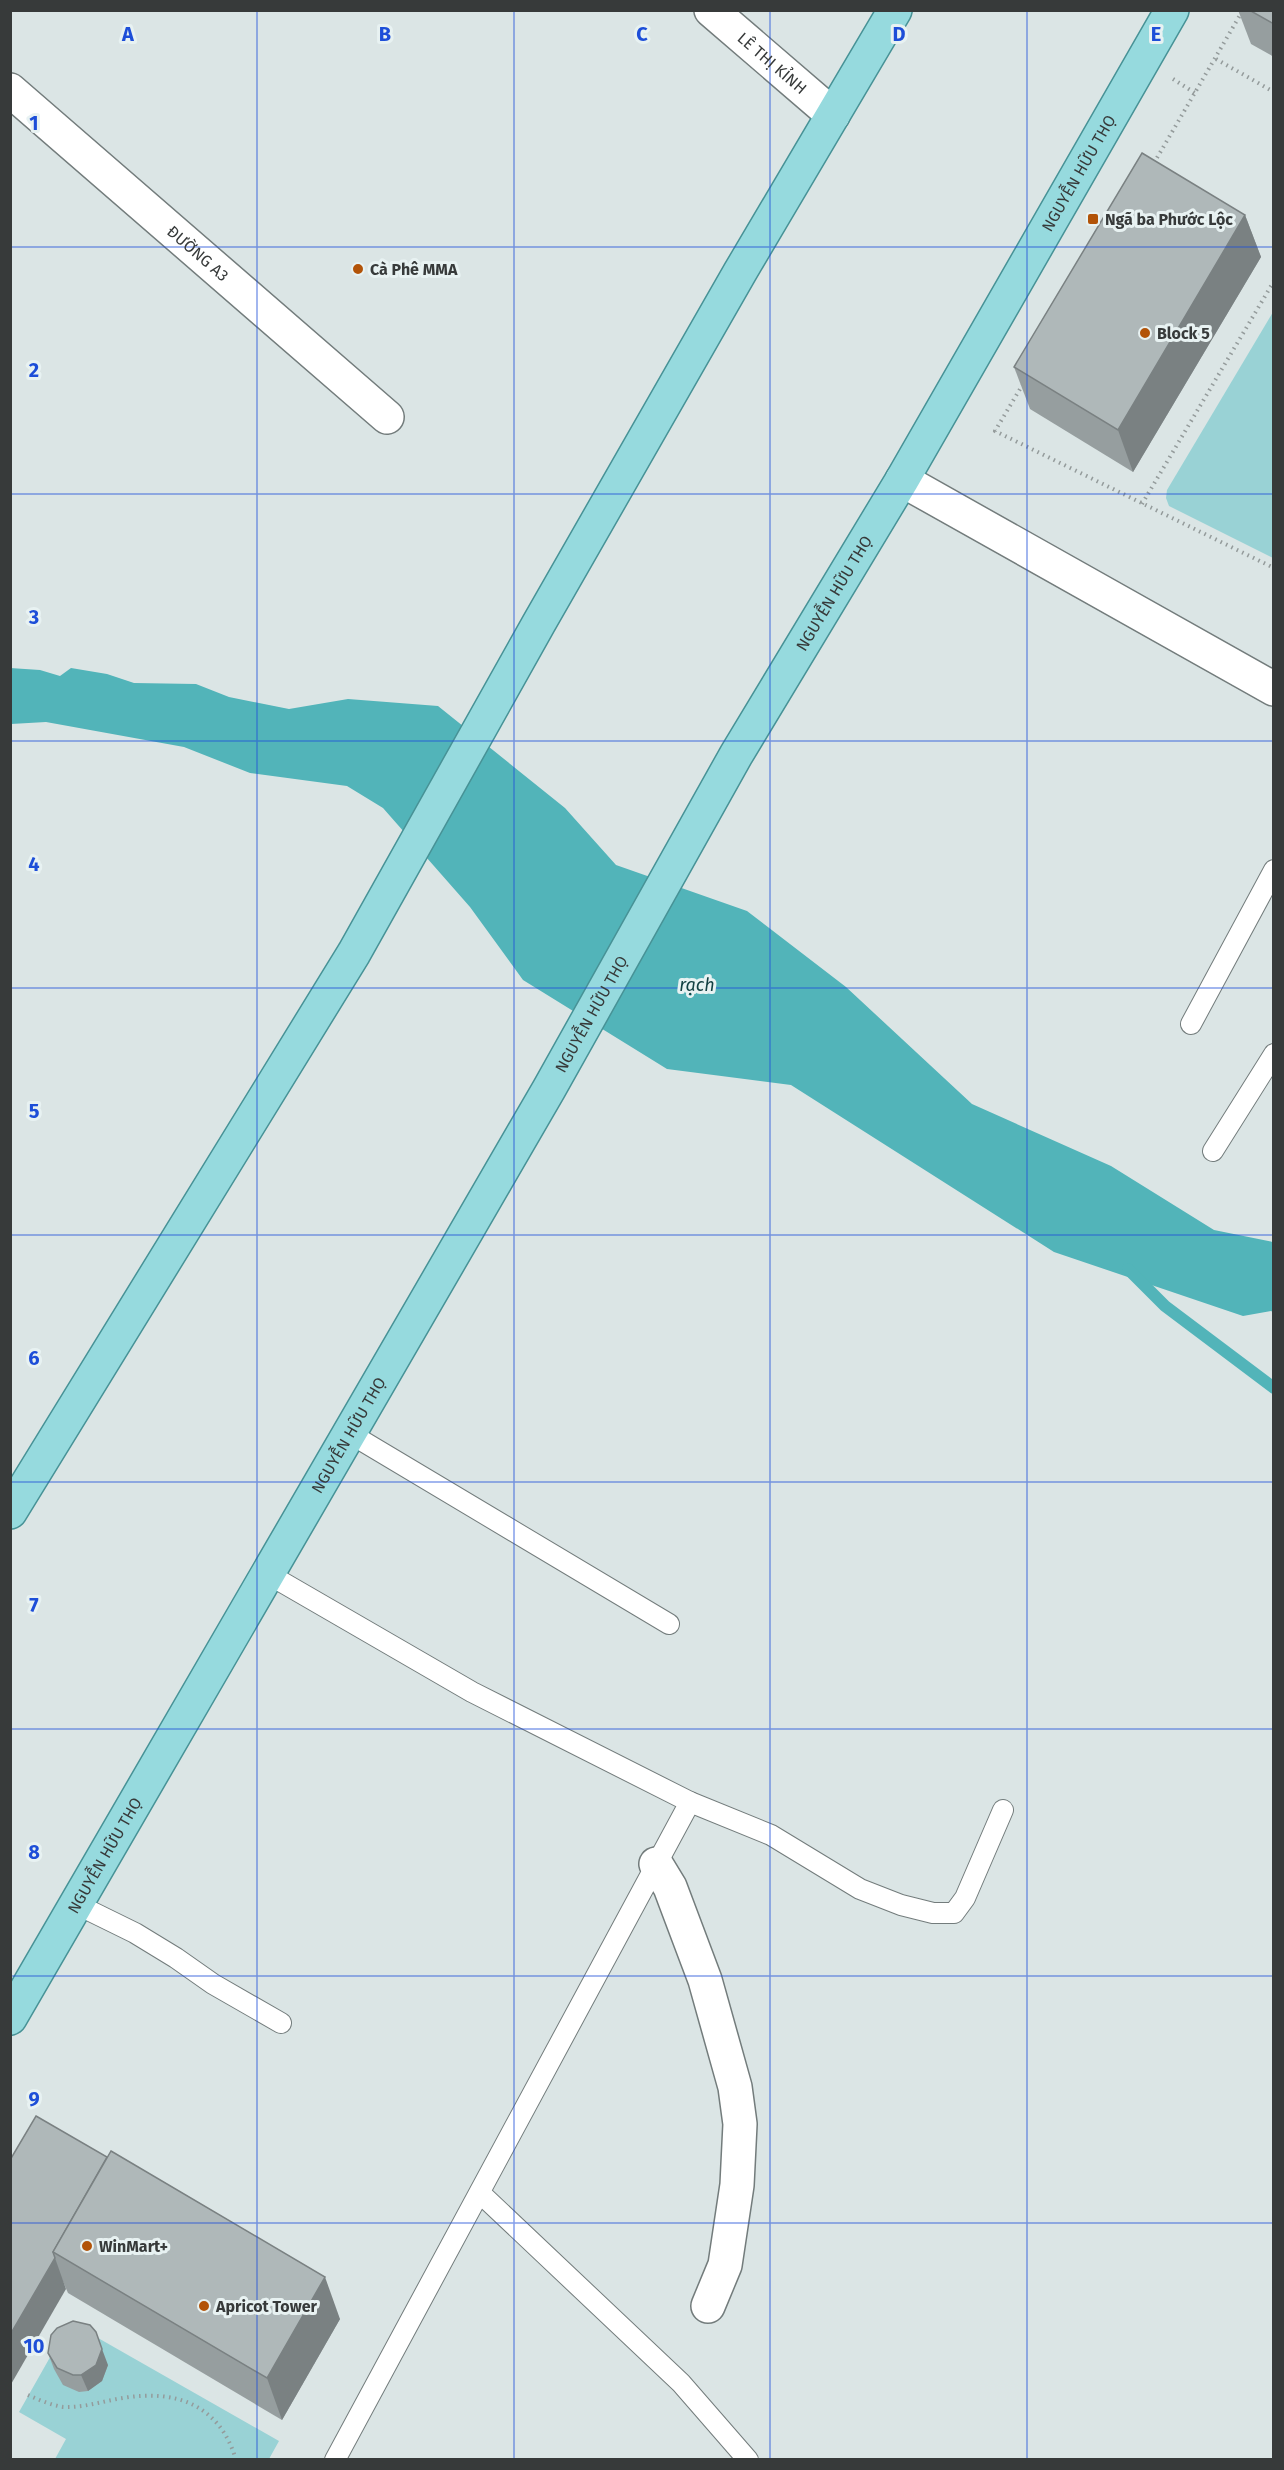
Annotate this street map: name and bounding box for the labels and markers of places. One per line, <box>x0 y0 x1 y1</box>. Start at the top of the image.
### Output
place label: Ngã ba Phước Lộc <box>1105 210 1233 229</box>
marker: Ngã ba Phước Lộc <box>1086 212 1100 226</box>
place label: Cà Phê MMA <box>370 260 458 279</box>
marker: Cà Phê MMA <box>351 262 365 276</box>
place label: Block 5 <box>1157 324 1210 343</box>
marker: Block 5 <box>1138 326 1152 340</box>
place label: WinMart+ <box>99 2237 168 2256</box>
marker: WinMart+ <box>80 2239 94 2253</box>
place label: Apricot Tower <box>215 2297 317 2316</box>
marker: Apricot Tower <box>197 2299 211 2313</box>

